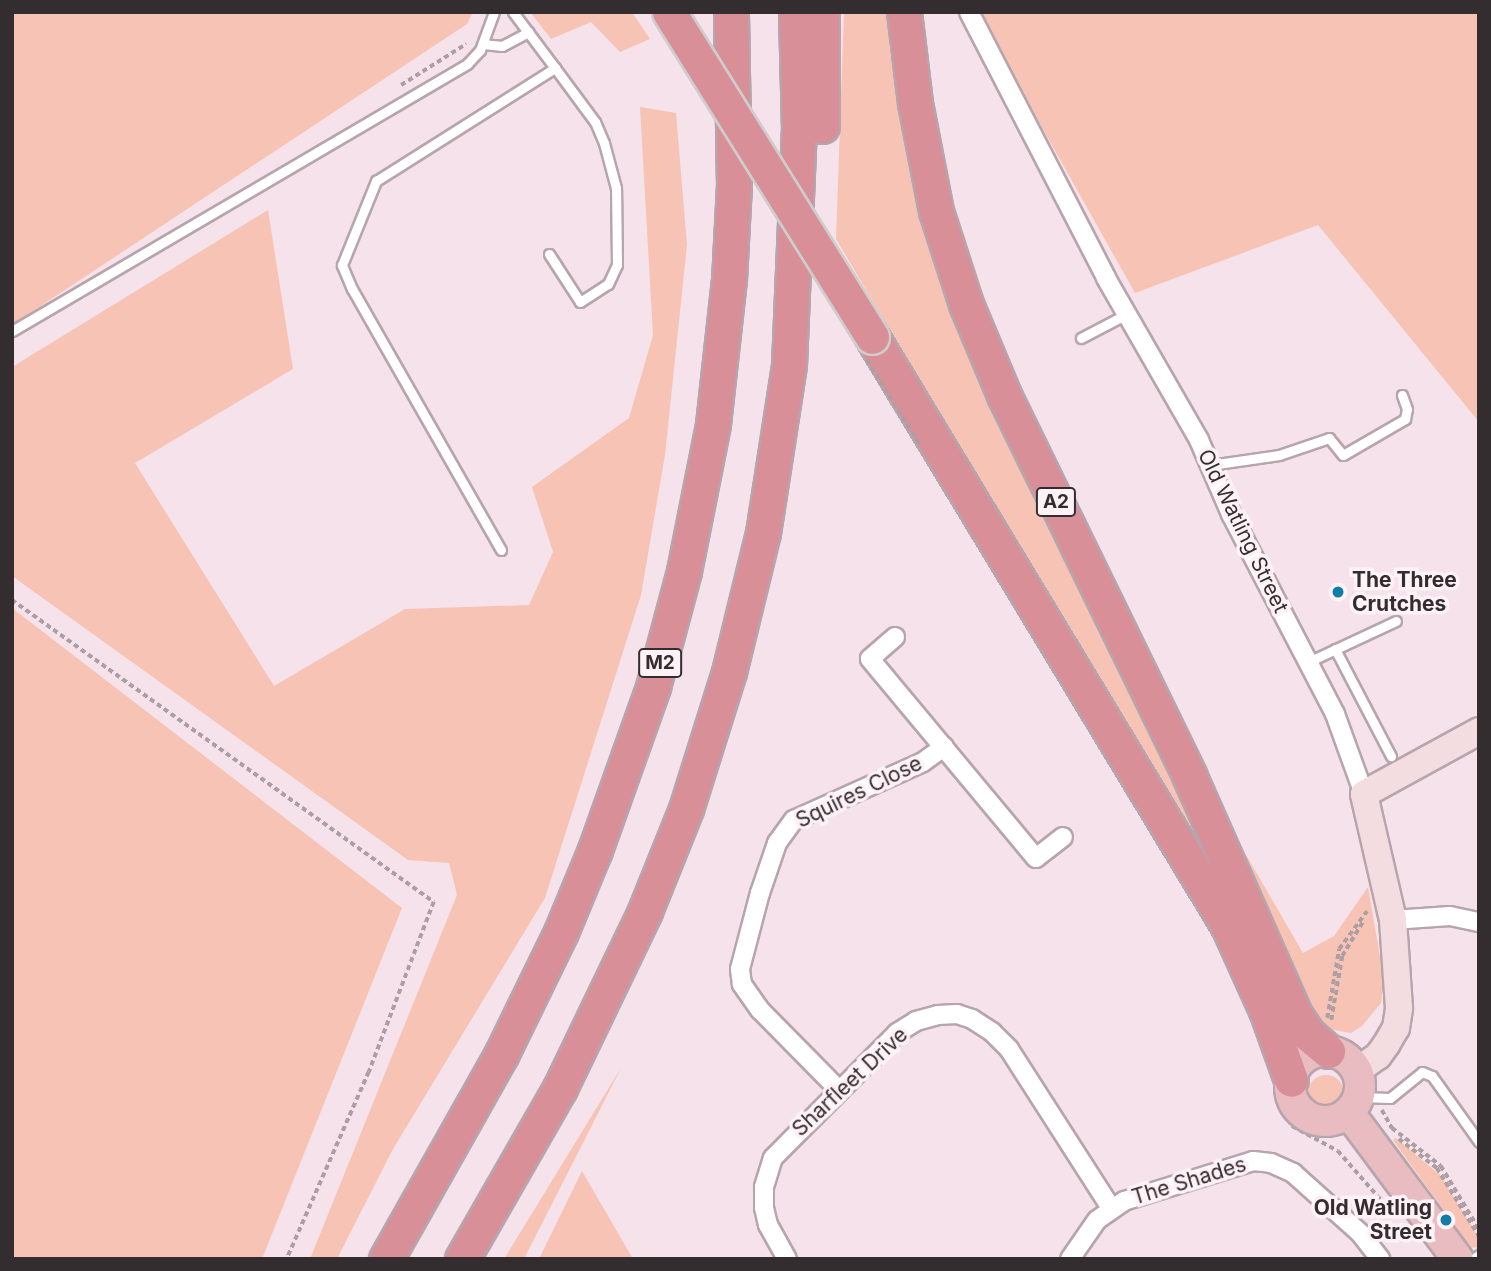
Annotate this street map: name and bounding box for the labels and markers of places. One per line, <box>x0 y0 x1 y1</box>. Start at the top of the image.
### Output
place label: The Three Crutches <box>1352 567 1457 617</box>
marker: The Three Crutches <box>1330 584 1346 600</box>
place label: Old Watling Street <box>1314 1195 1432 1245</box>
marker: Old Watling Street <box>1438 1212 1454 1228</box>

